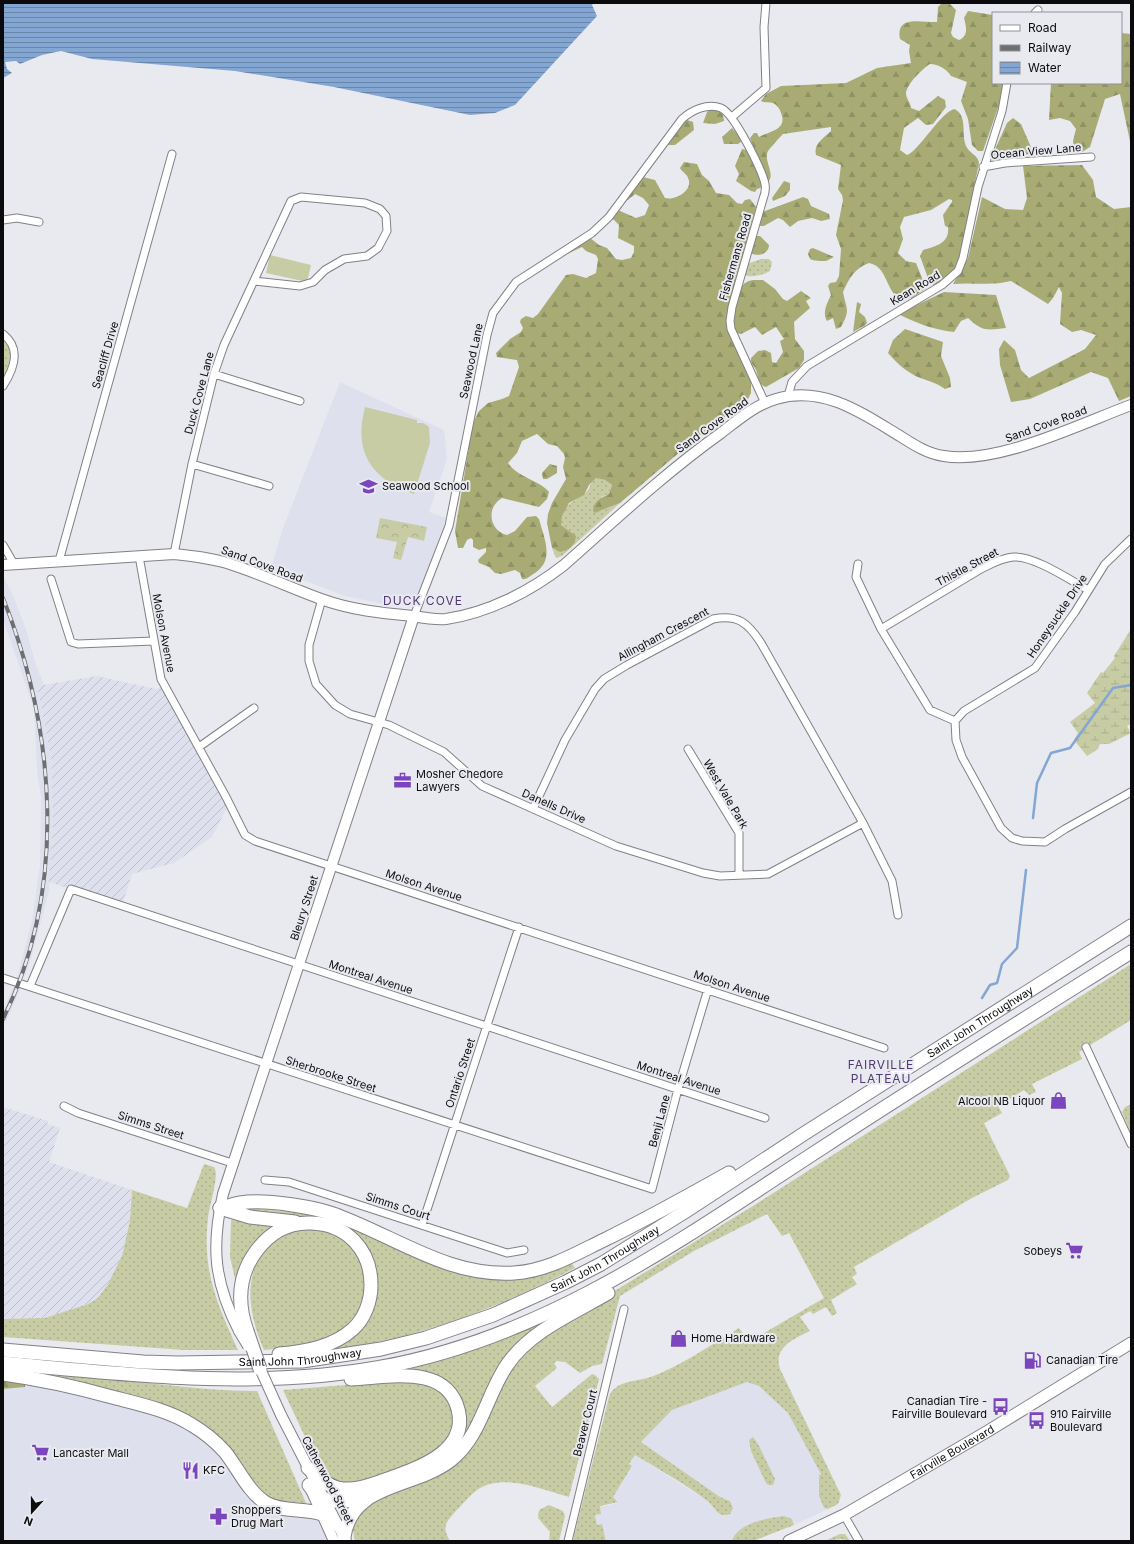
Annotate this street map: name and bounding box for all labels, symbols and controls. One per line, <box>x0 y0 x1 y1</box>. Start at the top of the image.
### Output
legend <box>992 12 1122 84</box>
text: Road <box>1028 20 1057 35</box>
text: Railway <box>1028 40 1072 55</box>
text: Water <box>1028 60 1062 75</box>
street label: Ocean View Lane <box>990 140 1082 162</box>
street label: Fishermans Road <box>716 212 754 302</box>
street label: Kean Road <box>887 268 943 308</box>
street label: Seacliff Drive <box>89 320 121 390</box>
street label: Seawood Lane <box>456 322 486 400</box>
street label: Duck Cove Lane <box>181 350 217 436</box>
street label: Sand Cove Road <box>673 394 751 456</box>
street label: Sand Cove Road <box>1003 403 1089 445</box>
school or university icon: Seawood School <box>359 476 379 496</box>
place label: Seawood School <box>382 479 469 493</box>
street label: Sand Cove Road <box>219 543 305 585</box>
street label: Thistle Street <box>933 544 1001 589</box>
street label: Honeysuckle Drive <box>1024 572 1090 660</box>
street label: Molson Avenue <box>150 592 178 674</box>
district label: DUCK COVE <box>383 593 463 608</box>
street label: Allingham Crescent <box>615 604 711 664</box>
street label: West Vale Park <box>700 757 752 831</box>
place label: Mosher Chedore Lawyers <box>416 767 503 794</box>
office icon: Mosher Chedore Lawyers <box>393 770 413 790</box>
street label: Danells Drive <box>520 786 588 826</box>
street label: Molson Avenue <box>384 866 464 904</box>
street label: Bleury Street <box>287 873 321 942</box>
street label: Montreal Avenue <box>327 957 415 997</box>
street label: Molson Avenue <box>692 967 772 1005</box>
street label: Saint John Throughway <box>924 983 1036 1061</box>
street label: Ontario Street <box>442 1036 478 1110</box>
street label: Sherbrooke Street <box>284 1053 378 1095</box>
district label: FAIRVILLE PLATEAU <box>848 1057 914 1086</box>
street label: Montreal Avenue <box>635 1058 723 1098</box>
shop icon: Alcool NB Liquor <box>1048 1091 1068 1111</box>
street label: Benji Lane <box>645 1093 673 1149</box>
place label: Alcool NB Liquor <box>958 1094 1045 1108</box>
street label: Simms Street <box>116 1108 186 1142</box>
street label: Simms Court <box>364 1189 432 1223</box>
street label: Saint John Throughway <box>548 1222 662 1295</box>
supermarket icon: Sobeys <box>1065 1241 1085 1261</box>
place label: Sobeys <box>1023 1244 1062 1258</box>
shop icon: Home Hardware <box>668 1328 688 1348</box>
place label: Home Hardware <box>691 1331 776 1345</box>
street label: Saint John Throughway <box>239 1345 362 1369</box>
fuel station icon: Canadian Tire <box>1023 1350 1043 1370</box>
place label: Canadian Tire <box>1046 1353 1118 1367</box>
street label: Beaver Court <box>570 1388 600 1458</box>
place label: Canadian Tire - Fairville Boulevard <box>892 1394 987 1421</box>
bus stop icon: Canadian Tire - Fairville Boulevard <box>990 1397 1010 1417</box>
place label: 910 Fairville Boulevard <box>1050 1407 1111 1434</box>
bus stop icon: 910 Fairville Boulevard <box>1027 1410 1047 1430</box>
street label: Fairville Boulevard <box>907 1422 997 1482</box>
street label: Catherwood Street <box>299 1434 357 1527</box>
supermarket icon: Lancaster Mall <box>30 1443 50 1463</box>
place label: Lancaster Mall <box>53 1446 129 1460</box>
restaurant icon: KFC <box>180 1460 200 1480</box>
place label: KFC <box>203 1463 225 1477</box>
north arrow <box>12 1492 52 1532</box>
place label: Shoppers Drug Mart <box>231 1503 284 1530</box>
pharmacy icon: Shoppers Drug Mart <box>208 1506 228 1526</box>
text: N <box>22 1513 35 1529</box>

